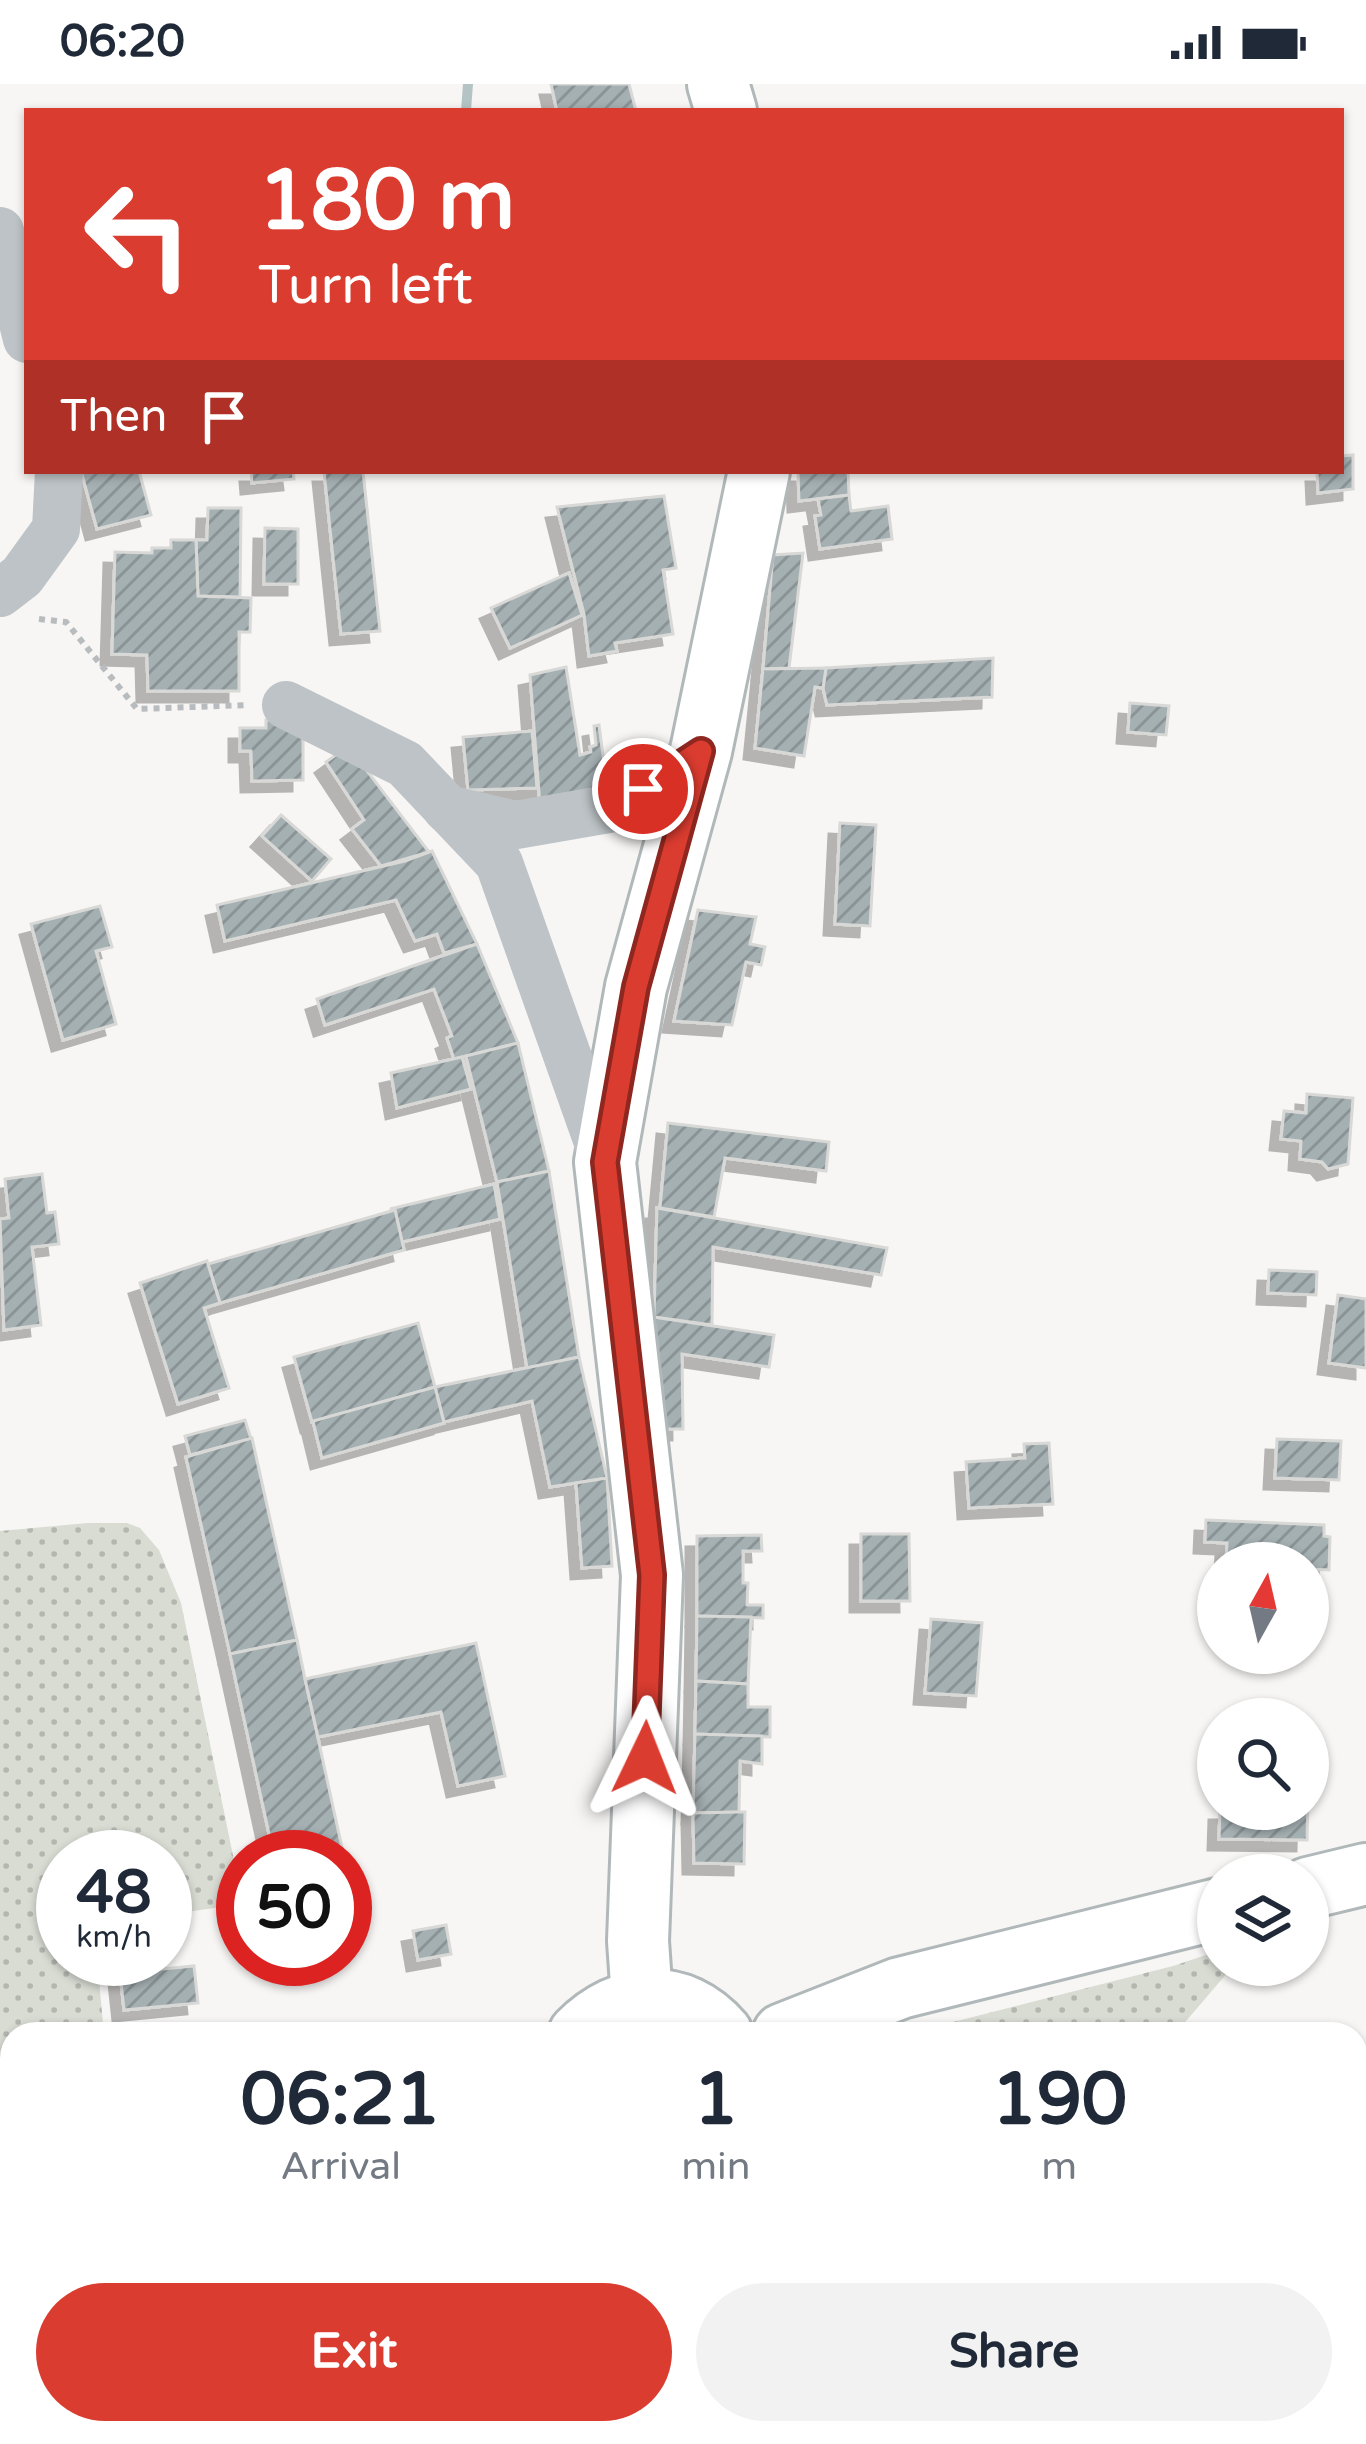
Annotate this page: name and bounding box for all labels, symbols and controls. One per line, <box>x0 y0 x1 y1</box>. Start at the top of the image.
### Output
text: 06:20 <box>60 15 185 69</box>
text: 180 m <box>258 151 515 252</box>
icon: left <box>60 156 216 312</box>
text: Turn left <box>258 253 473 318</box>
icon: arrive <box>191 384 257 450</box>
text: Then <box>60 390 167 444</box>
pin <box>592 738 694 840</box>
icon: arrive <box>610 756 676 822</box>
north arrow <box>1197 1542 1329 1674</box>
map controls <box>1197 1542 1329 1986</box>
position arrow <box>582 1695 708 1821</box>
button: search <box>1197 1698 1329 1830</box>
speed limit sign: 50 <box>216 1830 372 1986</box>
button: layers <box>1197 1854 1329 1986</box>
text: 48 <box>76 1857 152 1929</box>
text: km/h <box>76 1919 152 1956</box>
text: 06:21 <box>241 2057 440 2144</box>
text: 1 <box>693 2057 739 2144</box>
text: 190 <box>991 2057 1127 2144</box>
text: Arrival <box>280 2143 401 2190</box>
text: min <box>681 2143 751 2190</box>
text: m <box>1041 2143 1077 2190</box>
button: Exit <box>36 2283 672 2421</box>
button: Share <box>696 2283 1332 2421</box>

